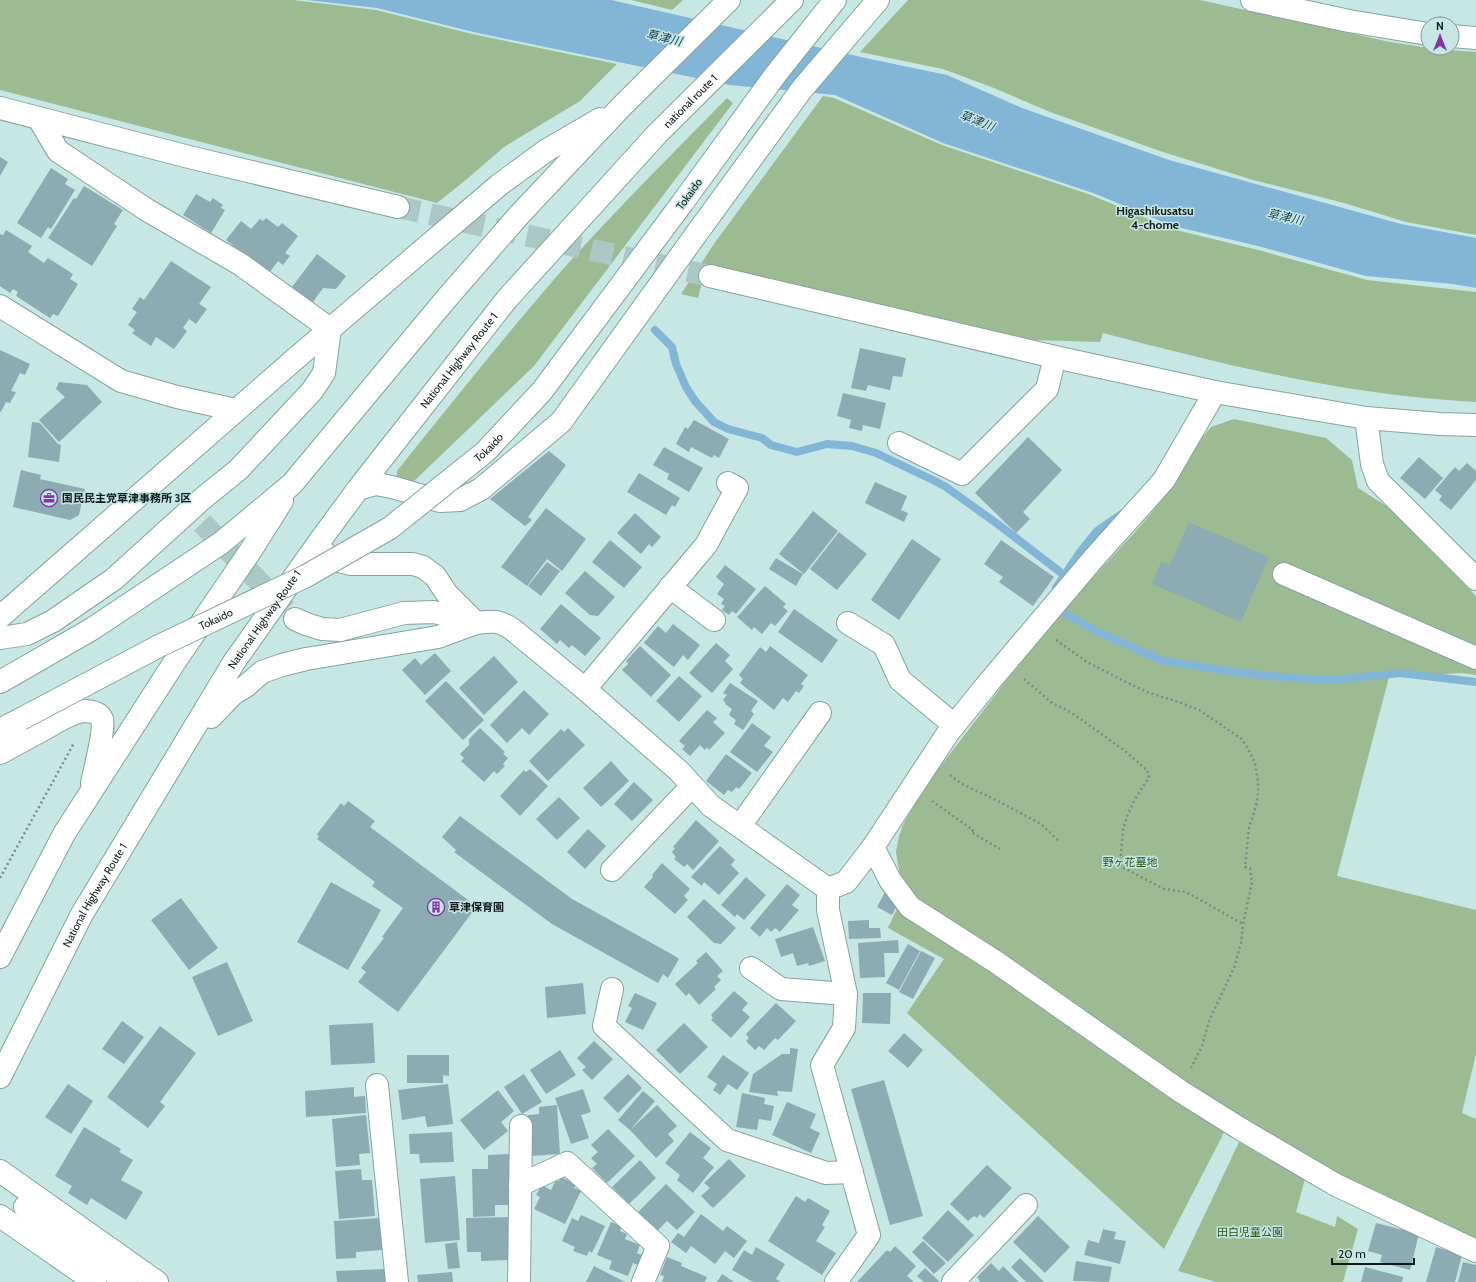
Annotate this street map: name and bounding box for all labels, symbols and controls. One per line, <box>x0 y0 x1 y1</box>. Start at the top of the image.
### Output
north arrow <box>1420 16 1460 56</box>
text: N <box>1436 19 1444 33</box>
water label: 草津川 <box>645 26 685 49</box>
street label: national route 1 <box>660 71 720 131</box>
water label: 草津川 <box>958 107 999 135</box>
street label: Tokaido <box>673 175 705 213</box>
district label: Higashikusatsu 4-chome <box>1116 203 1194 232</box>
water label: 草津川 <box>1266 205 1306 228</box>
street label: National Highway Route 1 <box>417 310 501 411</box>
street label: Tokaido <box>471 430 506 465</box>
office icon: 国民民主党草津事務所 3区 <box>39 488 59 508</box>
place label: 国民民主党草津事務所 3区 <box>62 491 191 505</box>
street label: National Highway Route 1 <box>225 567 304 671</box>
street label: Tokaido <box>197 605 235 633</box>
street label: National Highway Route 1 <box>59 841 130 950</box>
park label: 野ヶ花墓地 <box>1103 855 1158 869</box>
building icon: 草津保育園 <box>426 897 446 917</box>
place label: 草津保育園 <box>449 900 504 914</box>
park label: 田白児童公園 <box>1217 1225 1283 1239</box>
scale bar <box>1332 1240 1414 1266</box>
text: 20 m <box>1338 1246 1366 1261</box>

